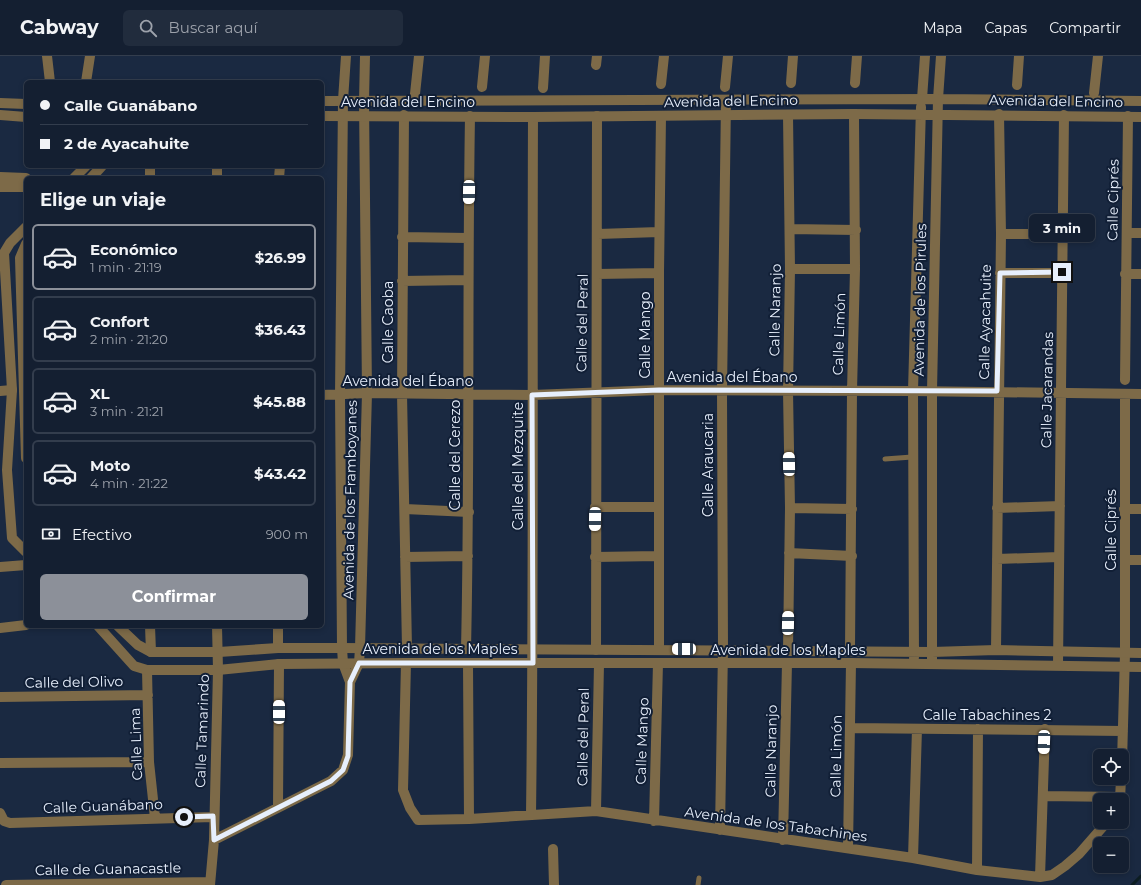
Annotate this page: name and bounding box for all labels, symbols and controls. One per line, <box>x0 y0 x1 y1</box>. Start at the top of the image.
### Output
search box <box>123 10 403 46</box>
text: Cabway <box>20 16 99 39</box>
icon: search <box>137 17 159 39</box>
text: Buscar aquí <box>169 18 258 37</box>
text: Mapa <box>923 19 963 37</box>
text: Capas <box>985 19 1027 37</box>
text: Compartir <box>1049 19 1121 37</box>
street label: Avenida del Encino <box>664 91 798 111</box>
street label: Avenida del Encino <box>989 91 1123 111</box>
street label: Avenida del Encino <box>341 93 475 111</box>
text: Calle Guanábano <box>64 96 197 115</box>
text: 2 de Ayacahuite <box>64 134 189 153</box>
street label: Calle Ciprés <box>1103 159 1123 241</box>
car <box>463 180 475 204</box>
text: Elige un viaje <box>40 189 166 211</box>
callout: 3 min <box>1029 214 1095 242</box>
text: 3 min <box>1043 220 1081 236</box>
street label: Avenida de los Pirules <box>910 223 930 377</box>
icon: car <box>42 239 78 275</box>
text: Económico <box>90 240 178 259</box>
text: $26.99 <box>255 248 306 267</box>
text: 1 min · 21:19 <box>90 259 162 275</box>
street label: Calle Naranjo <box>765 263 785 357</box>
route end <box>1053 263 1071 281</box>
street label: Calle Ayacahuite <box>975 264 995 380</box>
street label: Calle del Peral <box>572 274 592 372</box>
street label: Calle Caoba <box>379 281 397 363</box>
street label: Calle Mango <box>636 291 654 379</box>
street label: Calle Limón <box>829 292 849 376</box>
icon: car <box>42 311 78 347</box>
text: Confort <box>90 312 150 331</box>
text: $36.43 <box>255 320 306 339</box>
text: 2 min · 21:20 <box>90 331 168 347</box>
street label: Calle Jacarandas <box>1037 331 1057 448</box>
street label: Avenida del Ébano <box>667 368 798 386</box>
street label: Avenida del Ébano <box>343 372 474 390</box>
icon: car <box>42 383 78 419</box>
text: XL <box>90 384 109 403</box>
text: $45.88 <box>253 392 306 411</box>
street label: Calle del Cerezo <box>446 399 464 510</box>
street label: Avenida de los Framboyanes <box>339 400 361 600</box>
street label: Calle del Mezquite <box>509 402 527 530</box>
text: 3 min · 21:21 <box>90 403 164 419</box>
street label: Calle Araucaria <box>699 413 717 517</box>
car <box>783 452 795 476</box>
icon: car <box>42 455 78 491</box>
text: Moto <box>90 456 130 475</box>
text: $43.42 <box>254 464 306 483</box>
text: 4 min · 21:22 <box>90 475 168 491</box>
street label: Calle Ciprés <box>1102 489 1120 571</box>
car <box>589 507 601 531</box>
icon: cash <box>40 523 62 545</box>
text: Efectivo <box>72 525 132 544</box>
text: 900 m <box>266 526 308 542</box>
button: Confirmar <box>40 574 308 620</box>
car <box>782 611 794 635</box>
street label: Avenida de los Maples <box>363 640 518 658</box>
street label: Avenida de los Maples <box>711 641 866 659</box>
car <box>672 643 696 655</box>
street label: Calle del Olivo <box>25 672 124 692</box>
street label: Calle Tamarindo <box>191 674 213 788</box>
street label: Calle del Peral <box>573 688 593 786</box>
street label: Calle Mango <box>631 697 653 785</box>
car <box>273 700 285 724</box>
street label: Calle Naranjo <box>761 704 781 798</box>
street label: Calle Tabachines 2 <box>923 706 1051 724</box>
street label: Calle Lima <box>126 707 146 781</box>
street label: Calle Limón <box>826 714 846 798</box>
car <box>1038 730 1050 754</box>
map controls <box>1093 749 1129 873</box>
button: locate <box>1093 749 1129 785</box>
button: + <box>1093 793 1129 829</box>
street label: Calle Guanábano <box>43 795 163 817</box>
street label: Avenida de los Tabachines <box>684 802 869 846</box>
route start <box>175 808 193 826</box>
button: − <box>1093 837 1129 873</box>
street label: Calle de Guanacastle <box>35 859 181 879</box>

